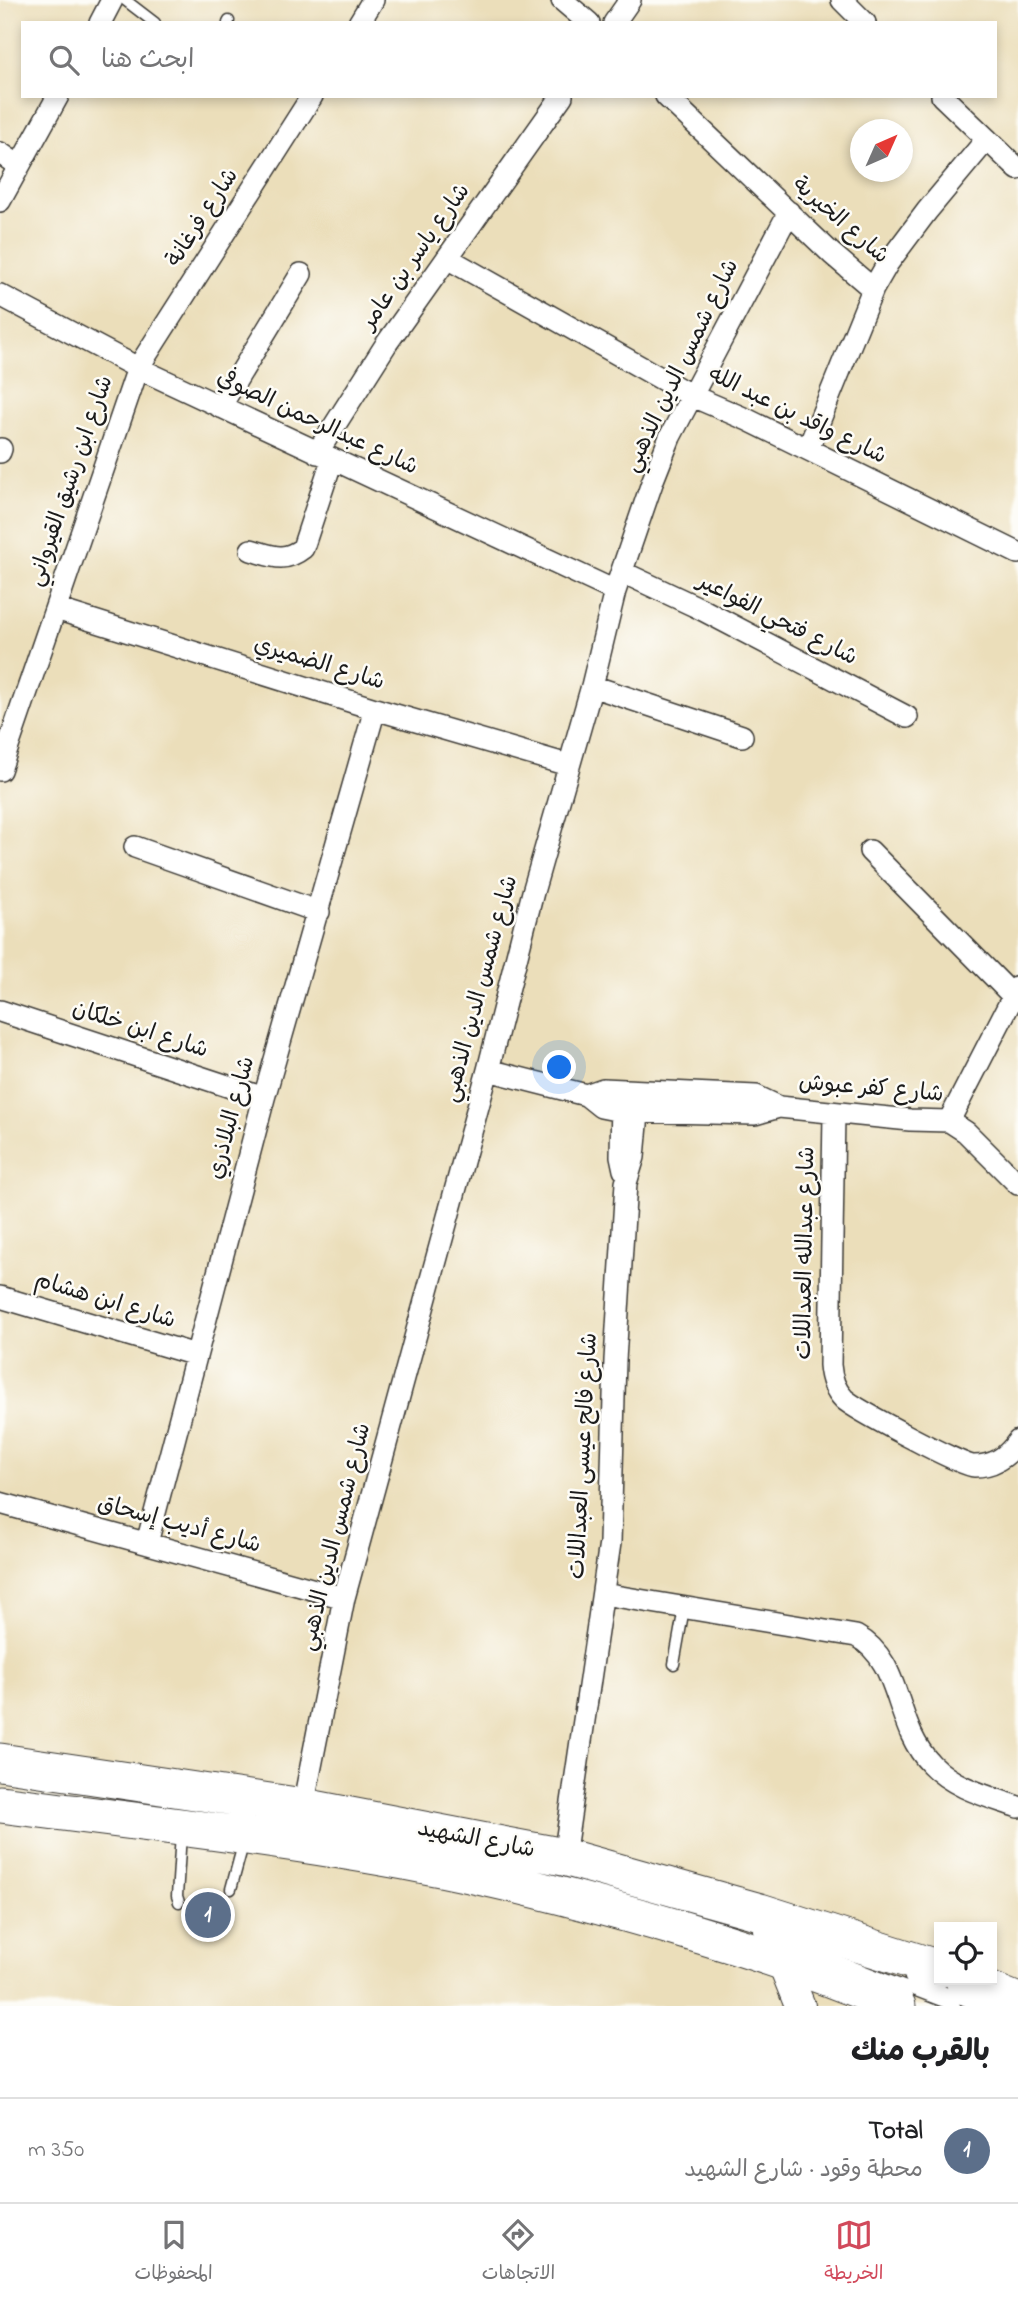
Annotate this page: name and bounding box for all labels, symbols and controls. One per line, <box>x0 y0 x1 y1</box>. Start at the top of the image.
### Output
search box <box>21 21 997 98</box>
icon: search <box>45 41 83 79</box>
text: ابحث هنا <box>101 42 194 80</box>
north arrow <box>850 119 913 182</box>
street label: شارع فرغانة <box>159 162 247 274</box>
street label: شارع الخيرية <box>784 169 896 273</box>
street label: شارع ياسر بن عامر <box>352 177 479 339</box>
street label: شارع شمس الدين الذهبي <box>616 254 750 479</box>
street label: شارع واقد بن عبد الله <box>702 358 892 474</box>
street label: شارع عبدالرحمن الصوفي <box>211 362 423 484</box>
street label: شارع ابن رشيق القيرواني <box>19 371 124 591</box>
street label: شارع فتحي الفواعير <box>688 564 863 676</box>
street label: شارع الضميري <box>250 628 388 700</box>
street label: شارع شمس الدين الذهبي <box>435 872 529 1107</box>
street label: شارع ابن خلكان <box>68 992 212 1068</box>
your location <box>542 1050 576 1084</box>
street label: شارع البلاذري <box>200 1053 264 1183</box>
street label: شارع كفر عبوش <box>797 1066 945 1112</box>
street label: شارع عبدالله العبداللات <box>788 1146 824 1360</box>
street label: شارع ابن هشام <box>31 1264 179 1338</box>
street label: شارع فالح عيسى العبداللات <box>561 1332 607 1580</box>
street label: شارع شمس الدين الذهبي <box>292 1420 382 1655</box>
street label: شارع أديب إسحاق <box>94 1487 264 1563</box>
street label: شارع الشهيد <box>414 1812 538 1868</box>
pin: 1 <box>185 1889 231 1941</box>
map controls <box>934 1922 997 1985</box>
button: locate <box>934 1922 997 1985</box>
text: بالقرب منك <box>851 2031 990 2075</box>
text: Total <box>868 2113 923 2151</box>
text: 350 m <box>28 2134 84 2167</box>
text: 1 <box>963 2134 971 2167</box>
text: محطة وقود · شارع الشهيد <box>684 2154 923 2187</box>
tab: المحفوظات <box>135 2216 213 2289</box>
tab: الاتجاهات <box>482 2216 555 2289</box>
tab: الخريطة <box>824 2216 883 2289</box>

